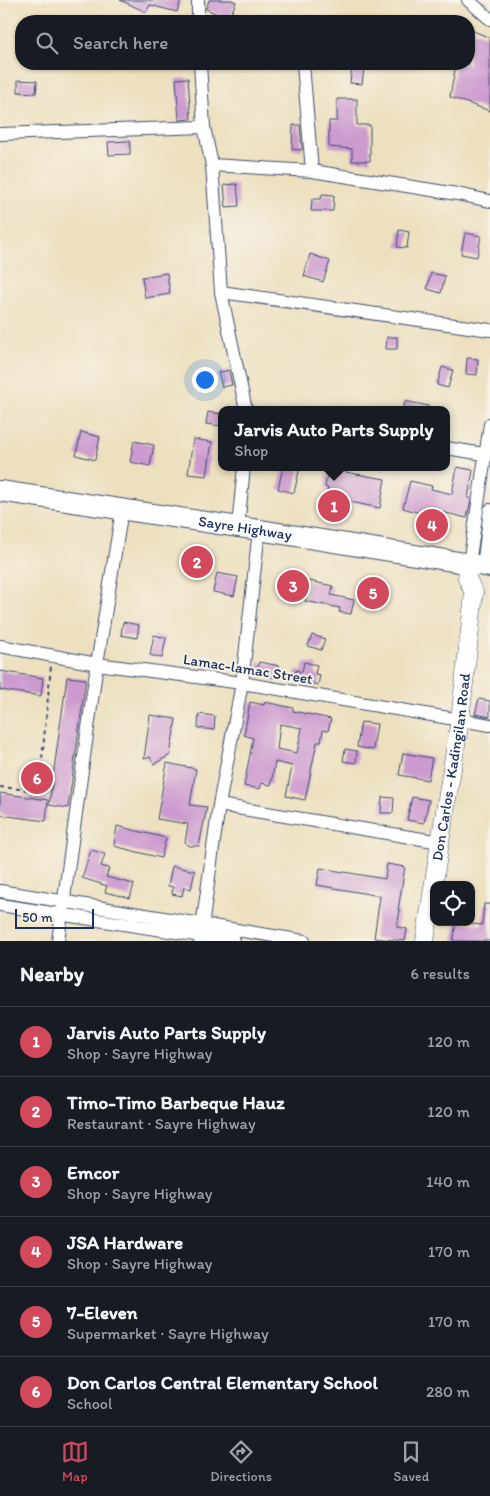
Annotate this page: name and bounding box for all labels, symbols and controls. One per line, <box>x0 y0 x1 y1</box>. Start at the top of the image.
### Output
search box <box>15 15 475 70</box>
icon: search <box>33 29 61 57</box>
text: Search here <box>73 31 168 54</box>
your location <box>192 367 218 393</box>
popup <box>218 406 450 471</box>
text: Jarvis Auto Parts Supply <box>235 418 433 441</box>
text: Shop <box>235 441 268 460</box>
pin: 1 <box>318 487 350 525</box>
pin: 4 <box>416 506 448 544</box>
street label: Sayre Highway <box>197 512 293 544</box>
pin: 2 <box>181 543 213 581</box>
pin: 3 <box>277 567 309 605</box>
pin: 5 <box>357 574 389 612</box>
street label: Lamac-lamac Street <box>182 650 314 688</box>
street label: Don Carlos - Kadingilan Road <box>428 672 474 862</box>
pin: 6 <box>21 759 53 797</box>
map controls <box>430 881 475 926</box>
button: locate <box>430 881 475 926</box>
scale bar <box>15 906 94 929</box>
text: 50 m <box>22 909 53 926</box>
text: Nearby <box>20 961 84 986</box>
text: 6 results <box>410 964 470 983</box>
text: Jarvis Auto Parts Supply <box>67 1021 266 1044</box>
text: 1 <box>32 1032 40 1051</box>
text: 120 m <box>427 1032 470 1051</box>
text: Shop · Sayre Highway <box>67 1044 212 1063</box>
text: Timo-Timo Barbeque Hauz <box>67 1091 285 1114</box>
text: 2 <box>32 1102 40 1121</box>
text: 120 m <box>427 1102 470 1121</box>
text: Restaurant · Sayre Highway <box>67 1114 256 1133</box>
text: Emcor <box>67 1161 119 1184</box>
text: 3 <box>32 1172 40 1191</box>
text: 140 m <box>426 1172 470 1191</box>
text: Shop · Sayre Highway <box>67 1184 212 1203</box>
text: JSA Hardware <box>67 1231 183 1254</box>
text: 4 <box>31 1242 41 1261</box>
text: 170 m <box>428 1242 470 1261</box>
text: Shop · Sayre Highway <box>67 1254 212 1273</box>
text: 7-Eleven <box>67 1301 138 1324</box>
text: 5 <box>32 1312 40 1331</box>
text: 170 m <box>428 1312 470 1331</box>
text: Supermarket · Sayre Highway <box>67 1324 269 1343</box>
text: Don Carlos Central Elementary School <box>67 1371 378 1394</box>
text: 6 <box>32 1382 40 1401</box>
text: 280 m <box>426 1382 470 1401</box>
text: School <box>67 1394 113 1413</box>
tab: Map <box>61 1438 89 1485</box>
tab: Directions <box>210 1438 272 1485</box>
tab: Saved <box>393 1438 429 1485</box>

